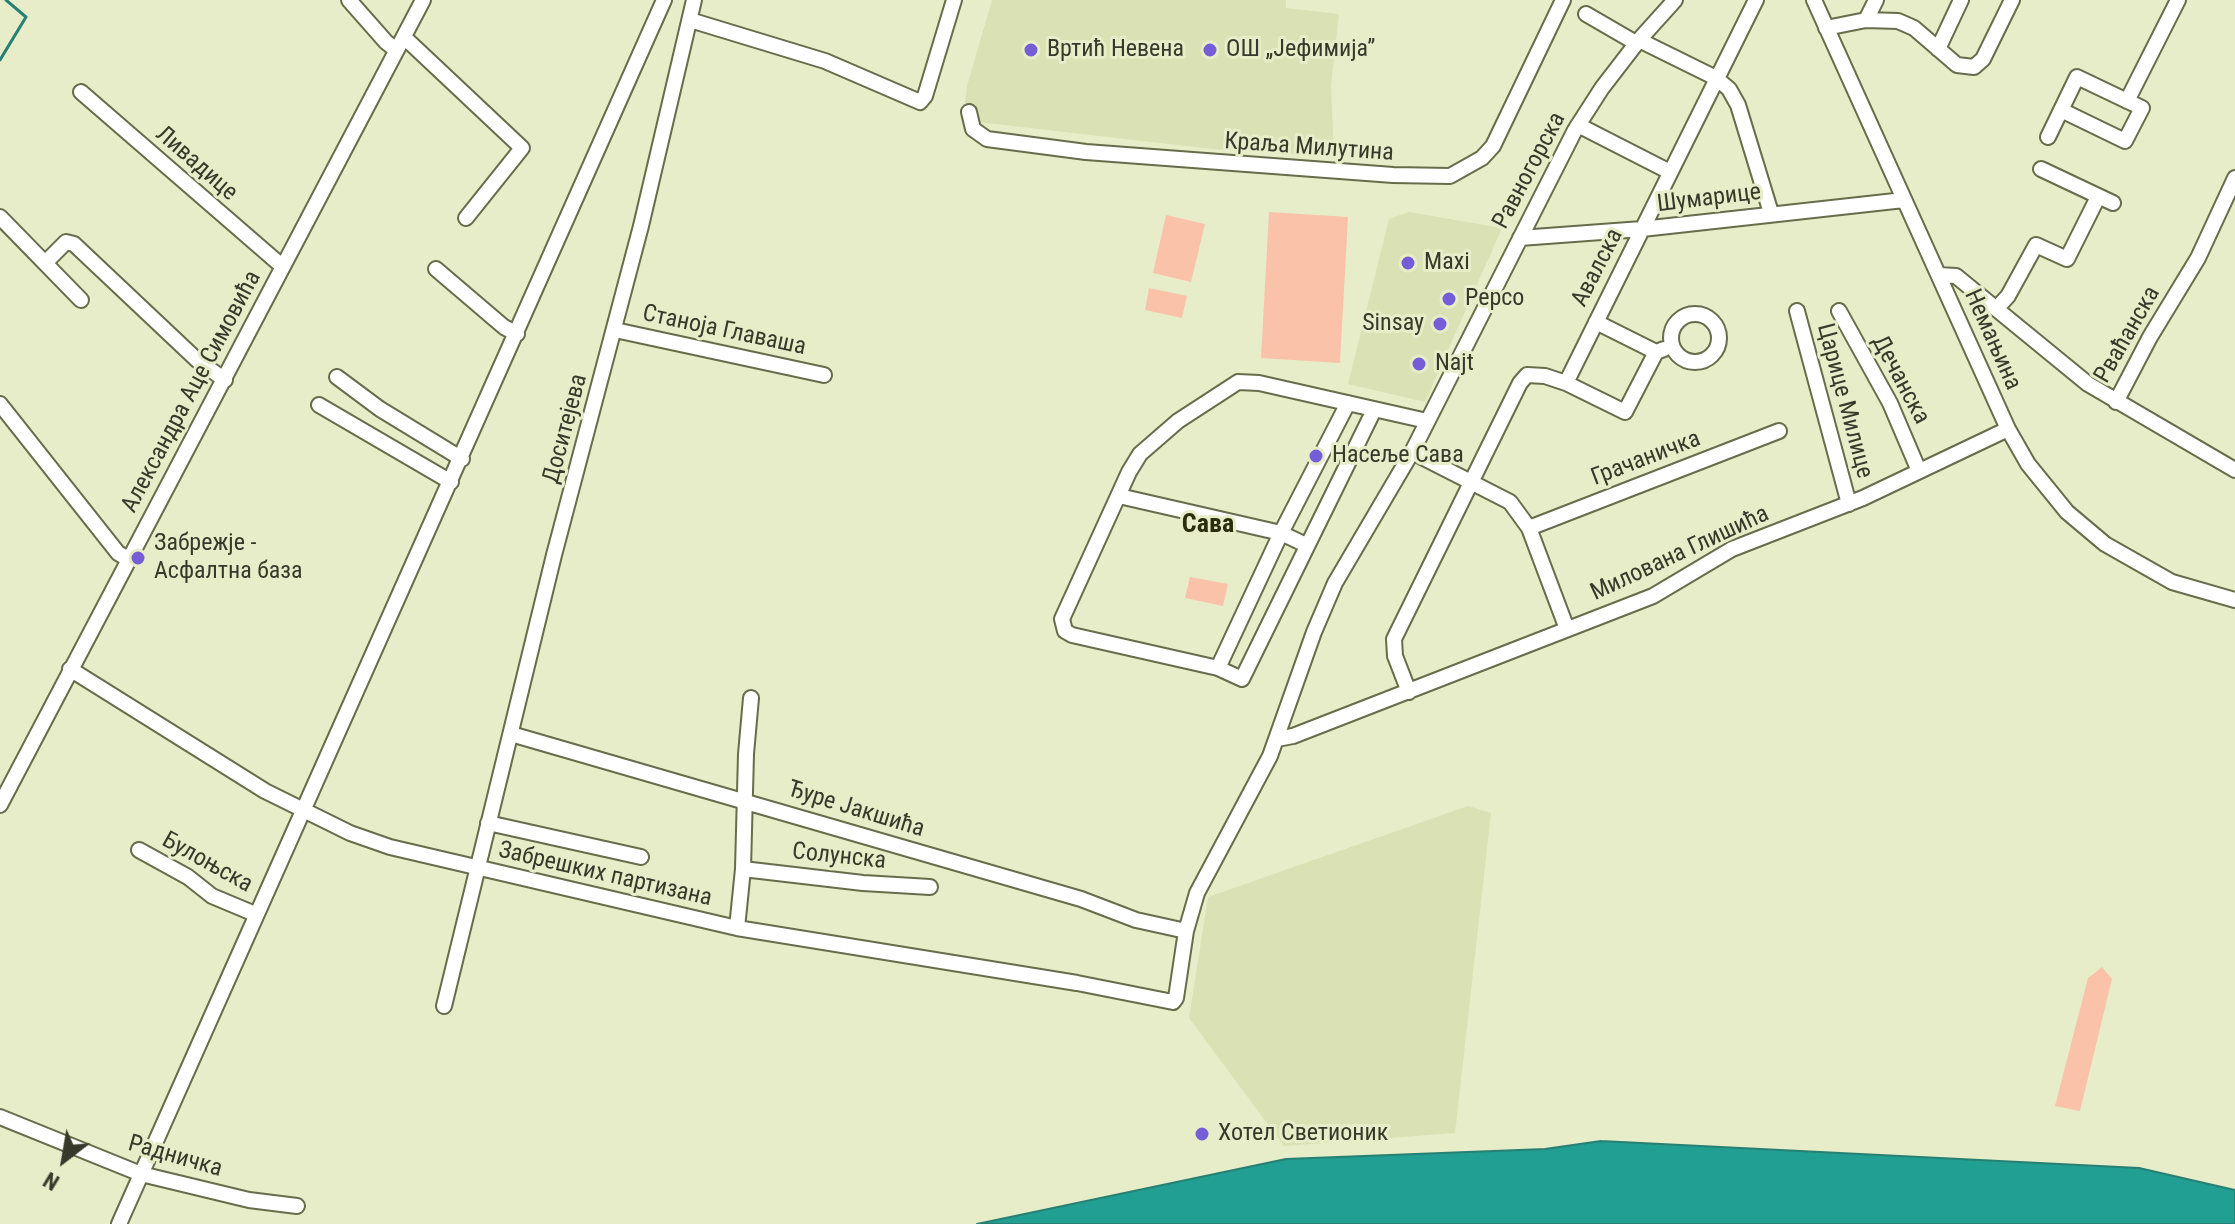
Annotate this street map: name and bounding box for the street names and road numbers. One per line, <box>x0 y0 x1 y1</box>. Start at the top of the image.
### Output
street label: Равногорска <box>1487 108 1573 234</box>
street label: Ливадице <box>149 120 243 208</box>
street label: Краља Милутина <box>1223 128 1395 168</box>
street label: Шумарице <box>1655 178 1763 220</box>
street label: Авалска <box>1566 224 1630 312</box>
street label: Александра Аце Симовића <box>116 266 268 518</box>
street label: Рваћанска <box>2089 282 2167 388</box>
street label: Немањина <box>1957 285 2027 395</box>
street label: Станоја Главаша <box>640 300 808 362</box>
street label: Царице Милице <box>1810 321 1878 481</box>
street label: Дечанска <box>1865 331 1935 429</box>
street label: Доситејева <box>538 371 594 487</box>
street label: Грачаничка <box>1587 425 1705 493</box>
street label: Милована Глишића <box>1586 500 1774 608</box>
street label: Ђуре Јакшића <box>784 776 928 844</box>
street label: Булоњска <box>157 826 257 900</box>
street label: Забрешких партизана <box>496 836 714 914</box>
street label: Солунска <box>791 838 887 876</box>
street label: Радничка <box>125 1130 225 1184</box>

